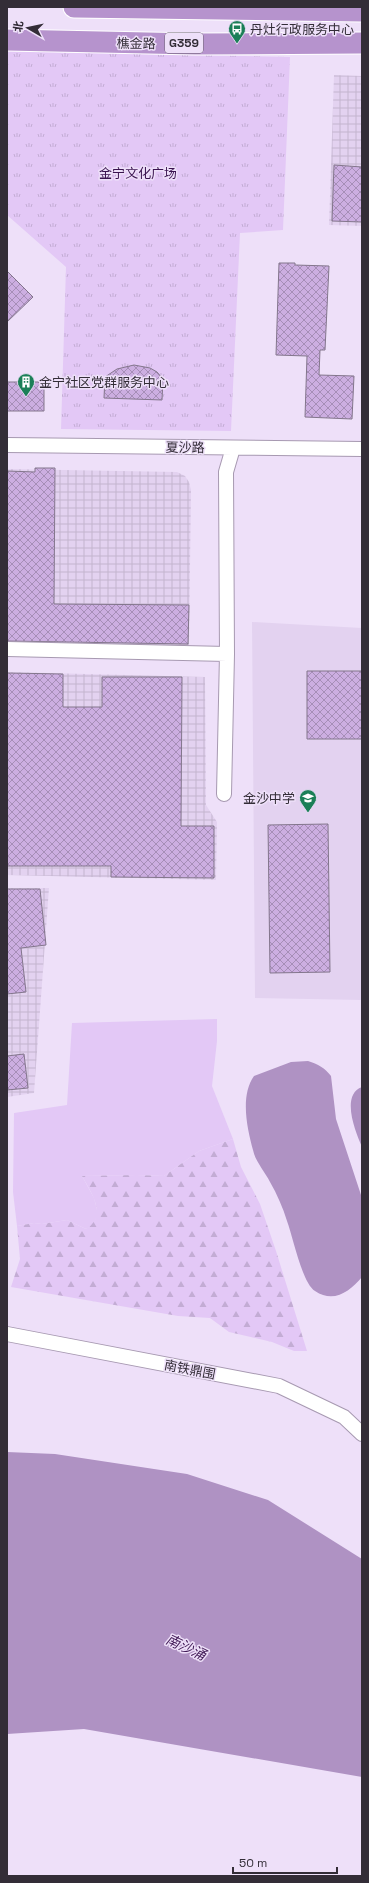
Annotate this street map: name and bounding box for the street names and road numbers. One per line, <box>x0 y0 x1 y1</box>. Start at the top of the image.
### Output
road number: G359 <box>165 33 203 53</box>
street label: 樵金路 <box>116 35 156 52</box>
street label: 夏沙路 <box>165 439 205 456</box>
street label: 南铁鼎围 <box>163 1356 217 1383</box>

